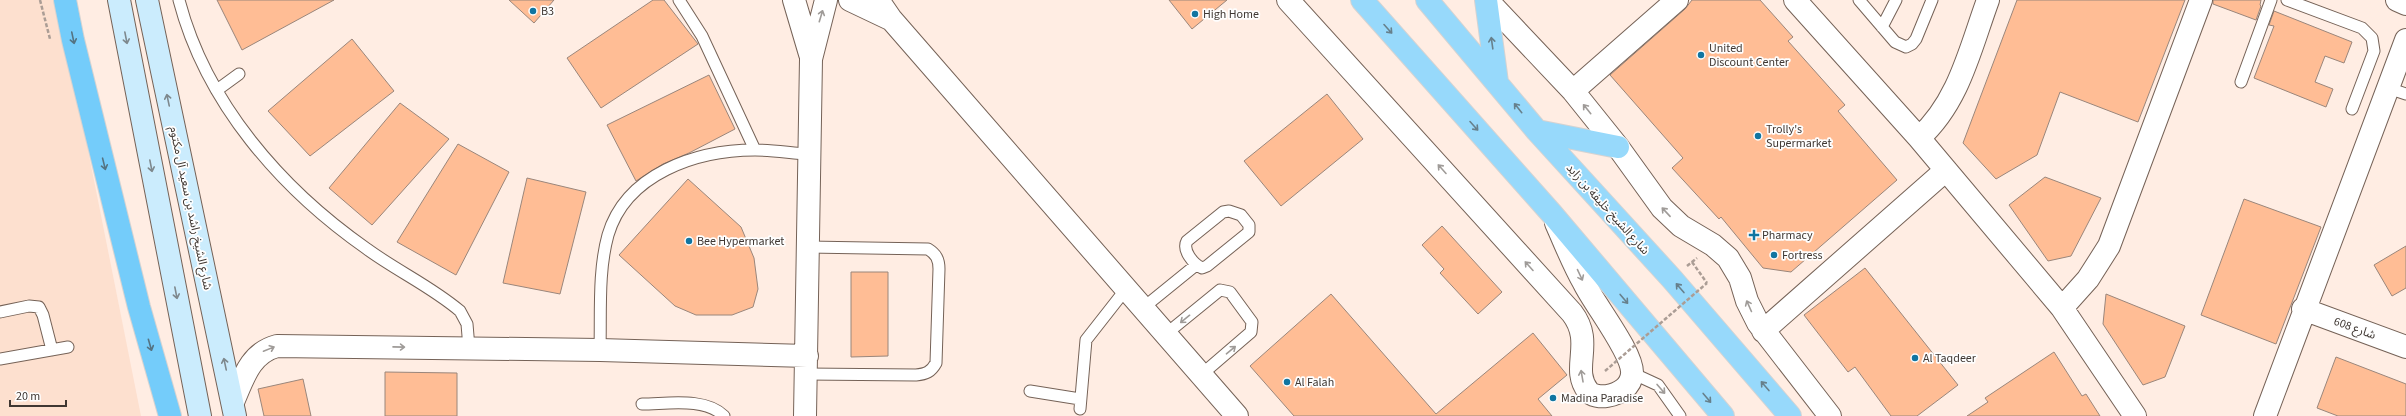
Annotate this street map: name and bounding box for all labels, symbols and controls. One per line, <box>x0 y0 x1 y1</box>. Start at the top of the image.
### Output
place label: B3 <box>541 3 554 20</box>
marker: B3 <box>528 6 538 16</box>
place label: High Home <box>1203 6 1259 23</box>
one-way arrow <box>818 9 825 22</box>
marker: High Home <box>1190 9 1200 19</box>
one-way arrow <box>1383 24 1393 34</box>
one-way arrow <box>69 31 77 44</box>
one-way arrow <box>123 31 131 44</box>
one-way arrow <box>1488 37 1496 50</box>
place label: United Discount Center <box>1709 40 1790 71</box>
marker: United Discount Center <box>1696 50 1706 60</box>
one-way arrow <box>164 94 172 107</box>
one-way arrow <box>1514 102 1523 113</box>
one-way arrow <box>1583 103 1592 114</box>
one-way arrow <box>1470 121 1479 132</box>
place label: Trolly's Supermarket <box>1766 121 1831 152</box>
street label: شارع الشيخ راشد بن سعيد آل مكتوم <box>165 125 216 292</box>
marker: Trolly's Supermarket <box>1753 131 1763 141</box>
one-way arrow <box>101 158 109 171</box>
one-way arrow <box>148 159 156 172</box>
street label: شارع الشيخ خليفة بن زايد <box>1562 160 1653 259</box>
one-way arrow <box>1438 165 1447 175</box>
one-way arrow <box>1661 207 1671 217</box>
place label: Pharmacy <box>1762 227 1813 244</box>
marker: Pharmacy <box>1749 230 1759 240</box>
place label: Bee Hypermarket <box>697 233 784 250</box>
marker: Bee Hypermarket <box>684 236 694 246</box>
place label: Fortress <box>1782 247 1823 264</box>
marker: Fortress <box>1769 250 1779 260</box>
one-way arrow <box>1525 260 1534 271</box>
one-way arrow <box>1577 269 1584 281</box>
one-way arrow <box>1675 283 1685 293</box>
one-way arrow <box>173 287 181 300</box>
one-way arrow <box>1619 293 1628 304</box>
one-way arrow <box>1745 300 1752 312</box>
street label: شارع 608 <box>2331 313 2378 344</box>
one-way arrow <box>1180 314 1191 323</box>
one-way arrow <box>147 338 154 351</box>
one-way arrow <box>392 343 405 351</box>
one-way arrow <box>263 345 275 352</box>
one-way arrow <box>1226 345 1236 354</box>
place label: Al Taqdeer <box>1923 350 1977 367</box>
marker: Al Taqdeer <box>1910 353 1920 363</box>
one-way arrow <box>220 358 228 371</box>
one-way arrow <box>1578 370 1586 383</box>
place label: Al Falah <box>1295 374 1334 391</box>
marker: Al Falah <box>1282 377 1292 387</box>
one-way arrow <box>1760 381 1770 391</box>
scale bar <box>10 382 66 408</box>
one-way arrow <box>1656 384 1665 394</box>
text: 20 m <box>16 388 40 405</box>
place label: Madina Paradise <box>1561 390 1643 407</box>
marker: Madina Paradise <box>1548 393 1558 403</box>
one-way arrow <box>1703 393 1712 403</box>

